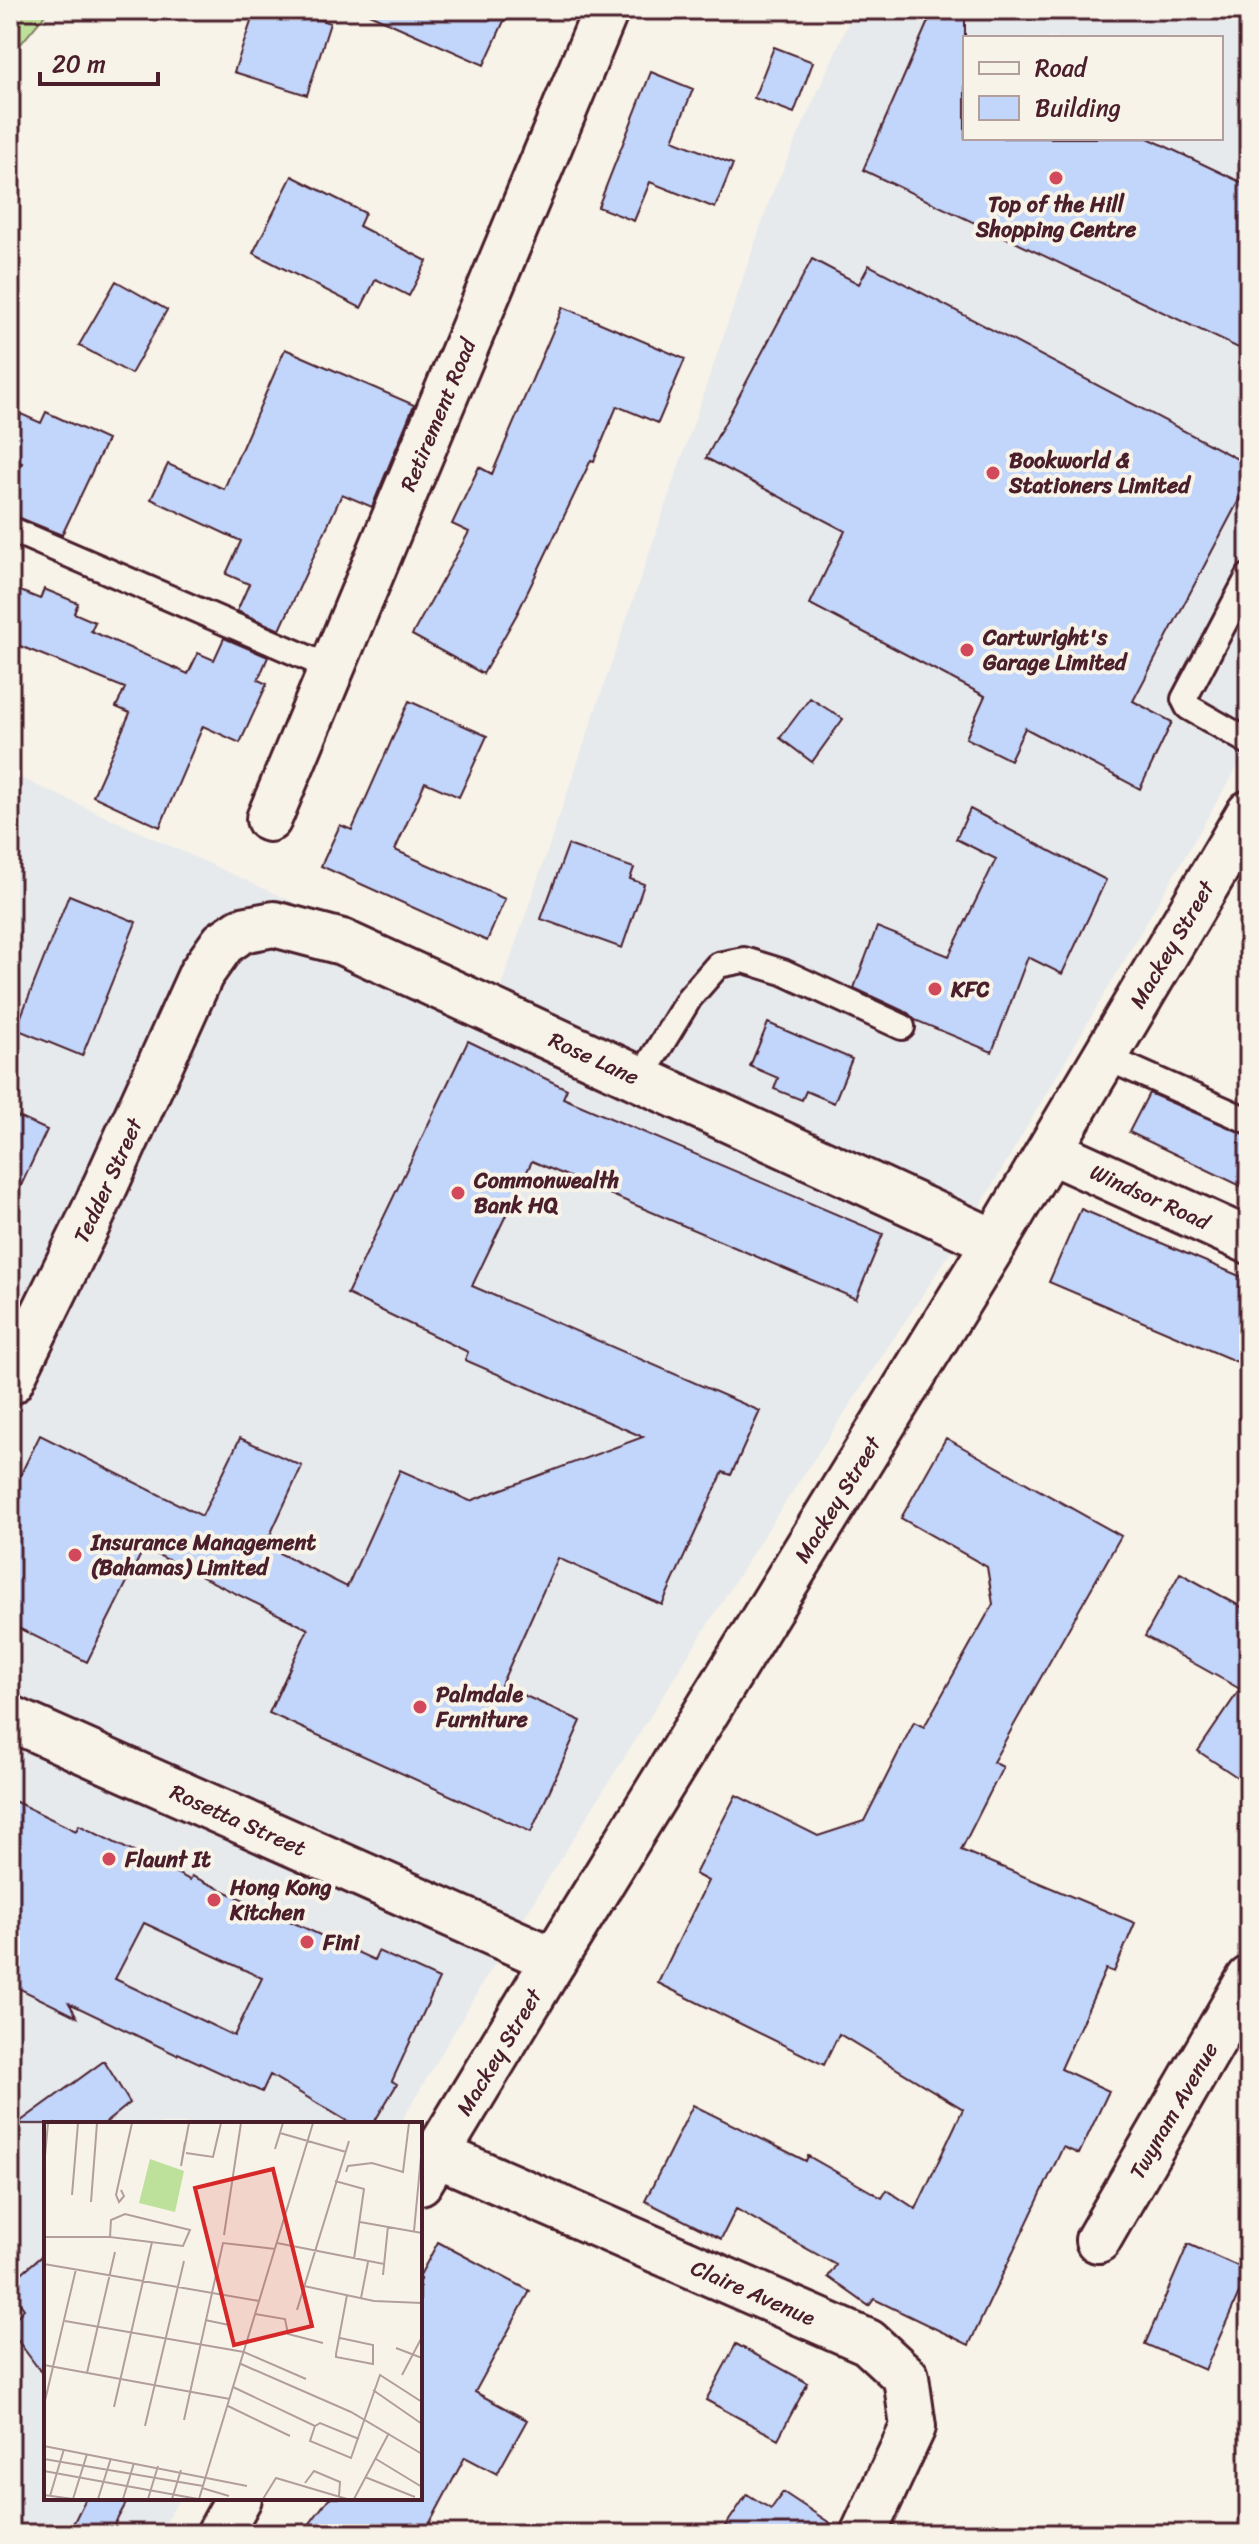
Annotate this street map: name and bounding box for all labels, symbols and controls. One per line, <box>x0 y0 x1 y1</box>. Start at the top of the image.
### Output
scale bar <box>40 36 158 86</box>
legend <box>963 36 1223 140</box>
text: 20 m <box>52 43 106 85</box>
text: Road <box>1035 47 1089 89</box>
text: Building <box>1035 87 1121 129</box>
marker: Top of the Hill Shopping Centre <box>1047 169 1065 187</box>
place label: Top of the Hill Shopping Centre <box>975 185 1137 249</box>
street label: Retirement Road <box>388 331 487 497</box>
place label: Bookworld & Stationers Limited <box>1008 441 1192 505</box>
marker: Bookworld & Stationers Limited <box>984 464 1002 482</box>
place label: Cartwright's Garage Limited <box>982 618 1129 682</box>
marker: Cartwright's Garage Limited <box>958 641 976 659</box>
street label: Mackey Street <box>1118 872 1225 1016</box>
place label: KFC <box>950 970 990 1009</box>
marker: KFC <box>926 980 944 998</box>
street label: Rose Lane <box>542 1020 646 1096</box>
street label: Tedder Street <box>62 1110 154 1250</box>
street label: Windsor Road <box>1084 1152 1218 1241</box>
place label: Commonwealth Bank HQ <box>473 1161 620 1225</box>
marker: Commonwealth Bank HQ <box>449 1184 467 1202</box>
street label: Mackey Street <box>783 1427 892 1571</box>
place label: Insurance Management (Bahamas) Limited <box>90 1523 317 1587</box>
marker: Insurance Management (Bahamas) Limited <box>66 1546 84 1564</box>
place label: Palmdale Furniture <box>435 1675 528 1739</box>
marker: Palmdale Furniture <box>411 1698 429 1716</box>
street label: Rosetta Street <box>164 1772 313 1867</box>
place label: Flaunt It <box>124 1840 211 1879</box>
marker: Flaunt It <box>100 1850 118 1868</box>
place label: Hong Kong Kitchen <box>229 1868 332 1932</box>
marker: Hong Kong Kitchen <box>205 1891 223 1909</box>
place label: Fini <box>322 1923 361 1962</box>
marker: Fini <box>298 1933 316 1951</box>
street label: Mackey Street <box>445 1980 553 2123</box>
street label: Twynam Avenue <box>1118 2034 1228 2186</box>
inset map <box>44 2122 422 2500</box>
street label: Claire Avenue <box>685 2248 822 2337</box>

